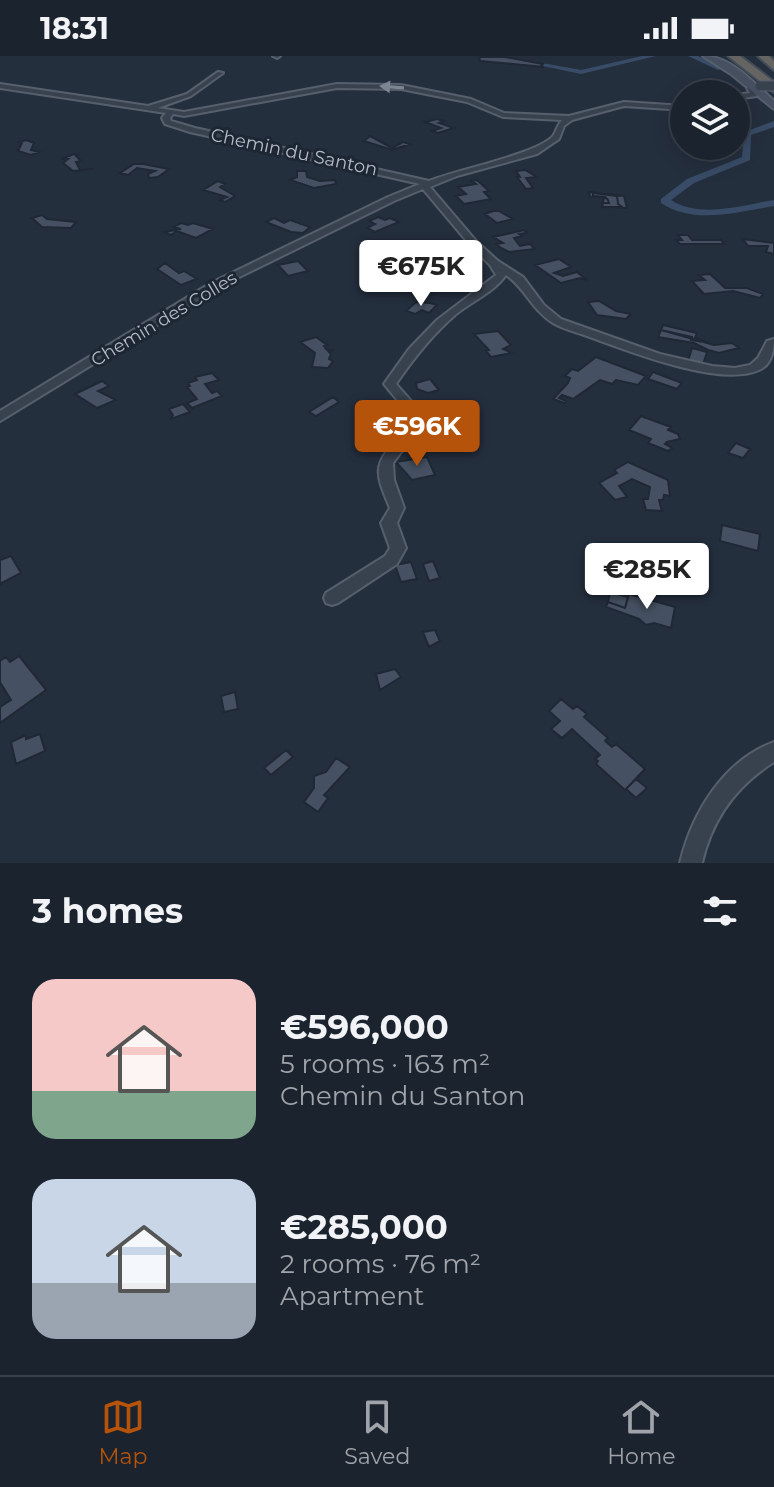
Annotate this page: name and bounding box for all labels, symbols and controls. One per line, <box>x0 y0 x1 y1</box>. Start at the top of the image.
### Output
text: 18:31 <box>40 10 109 47</box>
one-way arrow <box>379 80 404 93</box>
map controls <box>670 80 750 160</box>
button: layers <box>670 80 750 160</box>
street label: Chemin du Santon <box>209 124 379 180</box>
pin: €675K <box>365 240 477 308</box>
text: €675K <box>377 250 465 282</box>
street label: Chemin des Colles <box>87 267 241 371</box>
pin: €596K <box>361 400 473 468</box>
text: €596K <box>373 410 461 442</box>
pin: €285K <box>591 543 703 611</box>
text: €285K <box>603 553 691 585</box>
icon: filters <box>698 889 742 933</box>
text: 3 homes <box>32 890 183 932</box>
text: €596,000 <box>280 1006 449 1048</box>
icon: home <box>96 1011 192 1107</box>
text: 5 rooms · 163 m² <box>280 1048 490 1080</box>
text: Chemin du Santon <box>280 1080 525 1112</box>
text: €285,000 <box>280 1206 448 1248</box>
icon: home <box>96 1211 192 1307</box>
text: 2 rooms · 76 m² <box>280 1248 481 1280</box>
text: Apartment <box>280 1280 424 1312</box>
tab: Map <box>98 1395 147 1470</box>
tab: Saved <box>344 1395 410 1470</box>
tab: Home <box>607 1395 676 1470</box>

